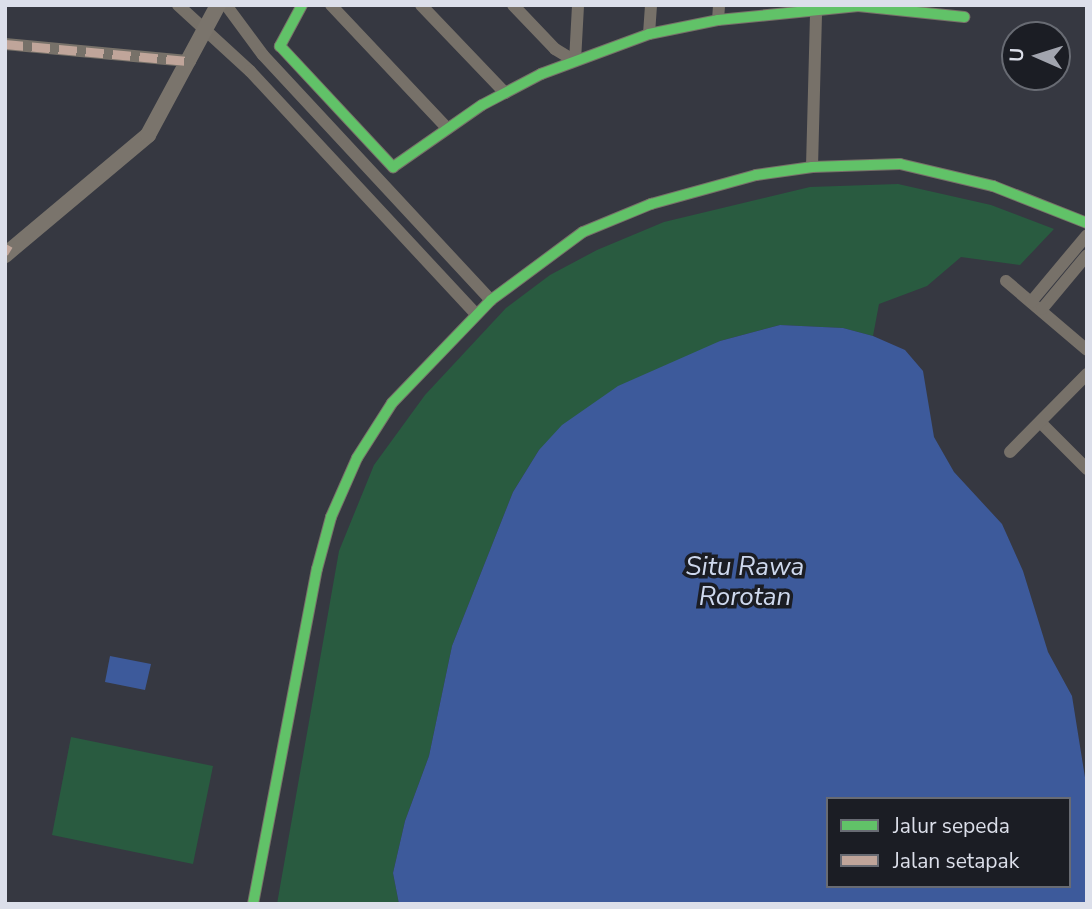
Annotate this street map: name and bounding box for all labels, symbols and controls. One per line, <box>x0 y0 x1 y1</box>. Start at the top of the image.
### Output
north arrow <box>1001 21 1071 91</box>
text: U <box>1004 47 1030 63</box>
water label: Situ Rawa Rorotan <box>686 551 804 612</box>
legend <box>826 797 1071 888</box>
text: Jalur sepeda <box>893 812 1010 840</box>
text: Jalan setapak <box>893 847 1019 875</box>

